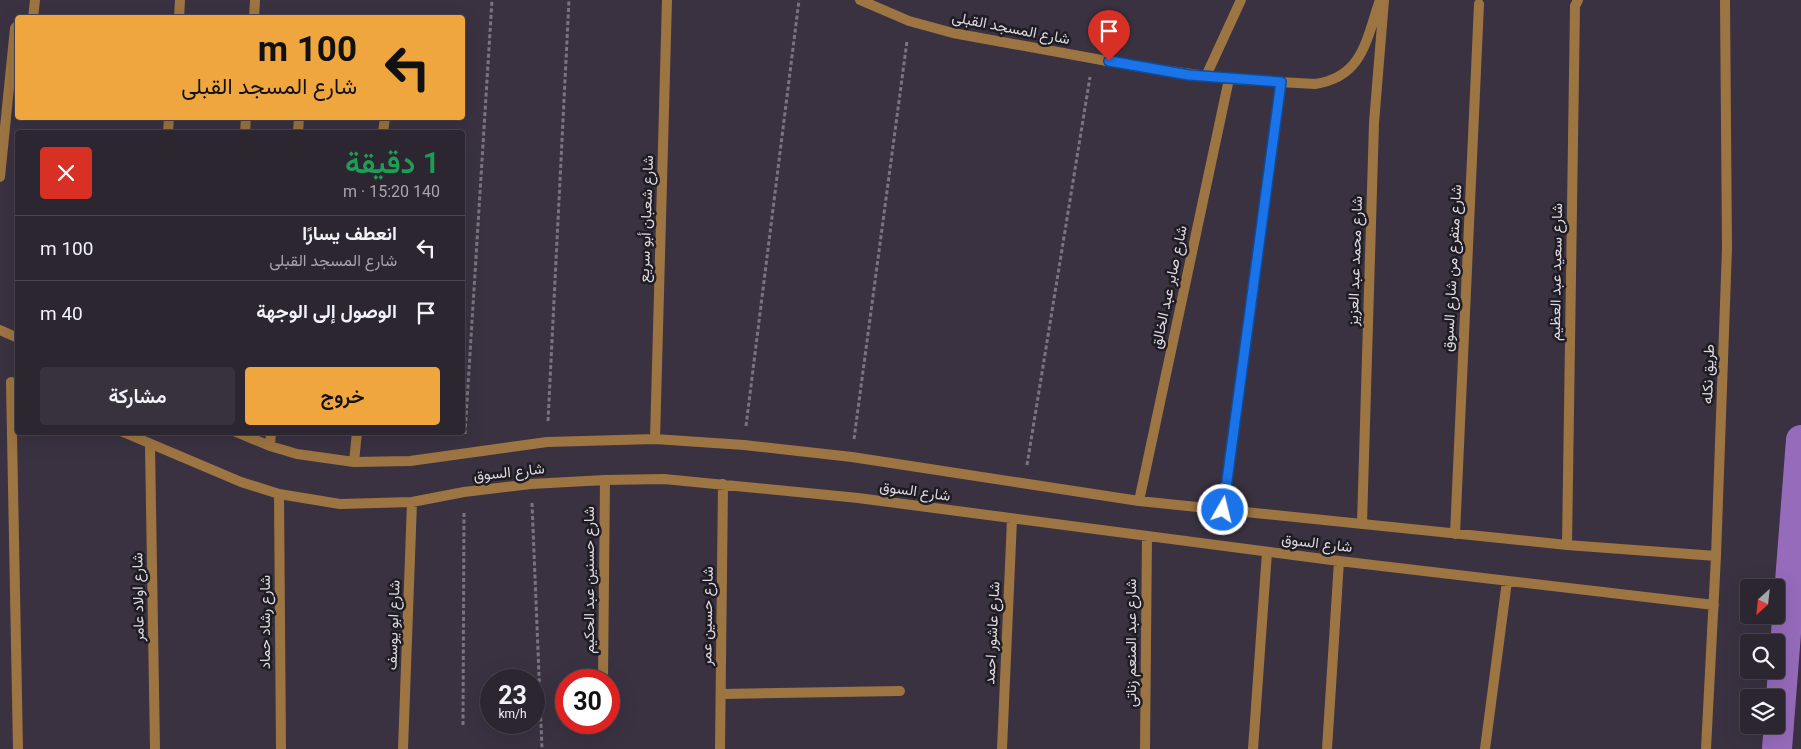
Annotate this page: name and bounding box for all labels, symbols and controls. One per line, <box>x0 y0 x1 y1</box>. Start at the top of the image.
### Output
street label: شارع المسجد القبلى <box>950 8 1072 50</box>
pin <box>1088 10 1130 61</box>
icon: arrive <box>1095 17 1123 45</box>
text: 100 m <box>258 29 357 70</box>
icon: left <box>375 35 440 100</box>
text: شارع المسجد القبلى <box>181 74 357 99</box>
text: 1 دقيقة <box>345 145 440 180</box>
button: close <box>40 147 92 199</box>
street label: شارع شعبان أبو سريع <box>635 155 659 283</box>
text: 140 m · 15:20 <box>343 182 440 201</box>
street label: شارع متفرع من شارع السوق <box>1439 184 1467 352</box>
street label: شارع محمد عبد العزيز <box>1344 195 1368 327</box>
street label: شارع سعيد عبد العظيم <box>1546 203 1568 341</box>
text: انعطف يسارًا <box>302 222 397 245</box>
street label: شارع صابر عبد الخالق <box>1147 224 1193 351</box>
icon: left <box>412 234 440 262</box>
text: 100 m <box>40 237 93 260</box>
text: شارع المسجد القبلى <box>269 251 397 270</box>
icon: arrive <box>412 299 440 327</box>
text: الوصول إلى الوجهة <box>256 300 397 323</box>
text: 40 m <box>40 302 83 325</box>
street label: طريق نكله <box>1698 343 1719 404</box>
button: مشاركة <box>40 367 235 425</box>
button: خروج <box>245 367 440 425</box>
street label: شارع السوق <box>473 459 546 487</box>
street label: شارع السوق <box>878 477 952 507</box>
position arrow <box>1196 483 1248 535</box>
street label: شارع حسنين عبد الحكيم <box>580 506 600 654</box>
street label: شارع السوق <box>1280 530 1354 558</box>
street label: شارع اولاد عامر <box>128 552 150 643</box>
street label: شارع حسين عمر <box>697 566 719 667</box>
street label: شارع رشاد حماد <box>256 575 276 669</box>
street label: شارع ابو يوسف <box>382 579 406 670</box>
street label: شارع عبد المنعم زناتى <box>1122 579 1142 707</box>
north arrow <box>1740 579 1785 624</box>
map controls <box>1740 579 1785 734</box>
street label: شارع عاشور احمد <box>980 581 1006 685</box>
button: search <box>1740 634 1785 679</box>
speed limit sign: 30 <box>555 669 620 734</box>
text: 23 <box>498 681 527 710</box>
button: layers <box>1740 689 1785 734</box>
text: km/h <box>498 707 527 721</box>

